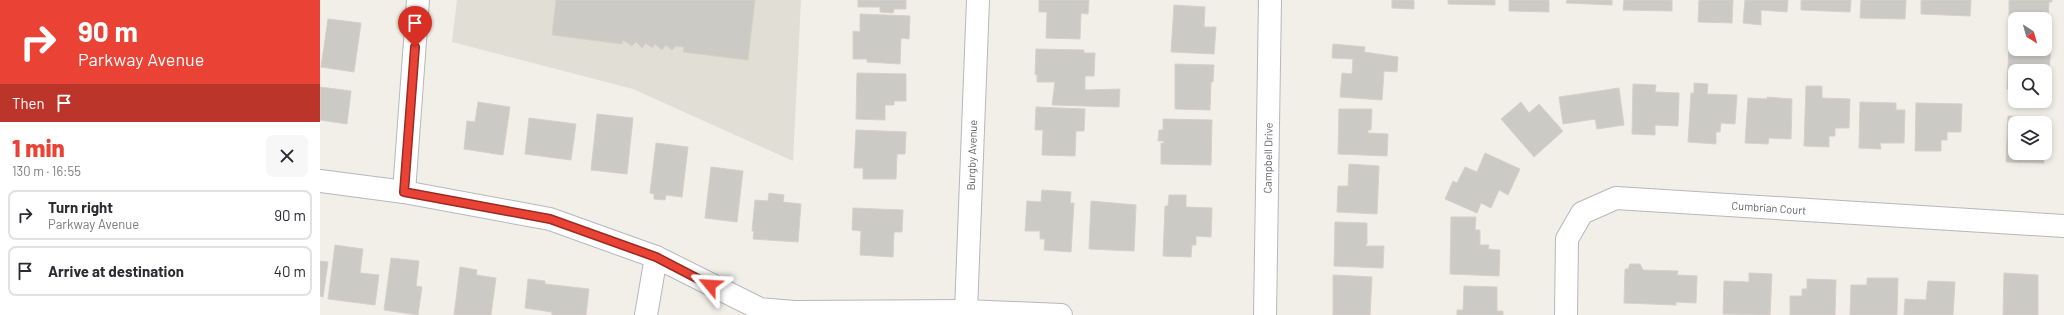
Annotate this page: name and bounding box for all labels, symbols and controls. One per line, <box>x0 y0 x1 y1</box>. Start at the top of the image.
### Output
pin <box>398 6 432 47</box>
icon: arrive <box>404 12 426 34</box>
north arrow <box>2008 12 2052 56</box>
map controls <box>2008 12 2052 160</box>
text: 90 m <box>78 14 138 48</box>
icon: right <box>12 16 64 68</box>
text: Parkway Avenue <box>78 48 204 70</box>
button: search <box>2008 64 2052 108</box>
icon: arrive <box>53 92 75 114</box>
text: Then <box>12 94 45 112</box>
button: layers <box>2008 116 2052 160</box>
street label: Burgby Avenue <box>964 119 979 190</box>
street label: Campbell Drive <box>1260 122 1275 194</box>
text: 1 min <box>12 133 65 162</box>
button: close <box>266 135 308 177</box>
text: 130 m · 16:55 <box>12 163 81 179</box>
text: Turn right <box>48 198 113 216</box>
street label: Cumbrian Court <box>1731 198 1807 217</box>
icon: right <box>14 204 36 226</box>
text: 90 m <box>274 206 306 224</box>
text: Parkway Avenue <box>48 216 139 232</box>
icon: arrive <box>14 260 36 282</box>
text: Arrive at destination <box>48 262 184 280</box>
text: 40 m <box>274 262 306 280</box>
position arrow <box>689 264 731 306</box>

